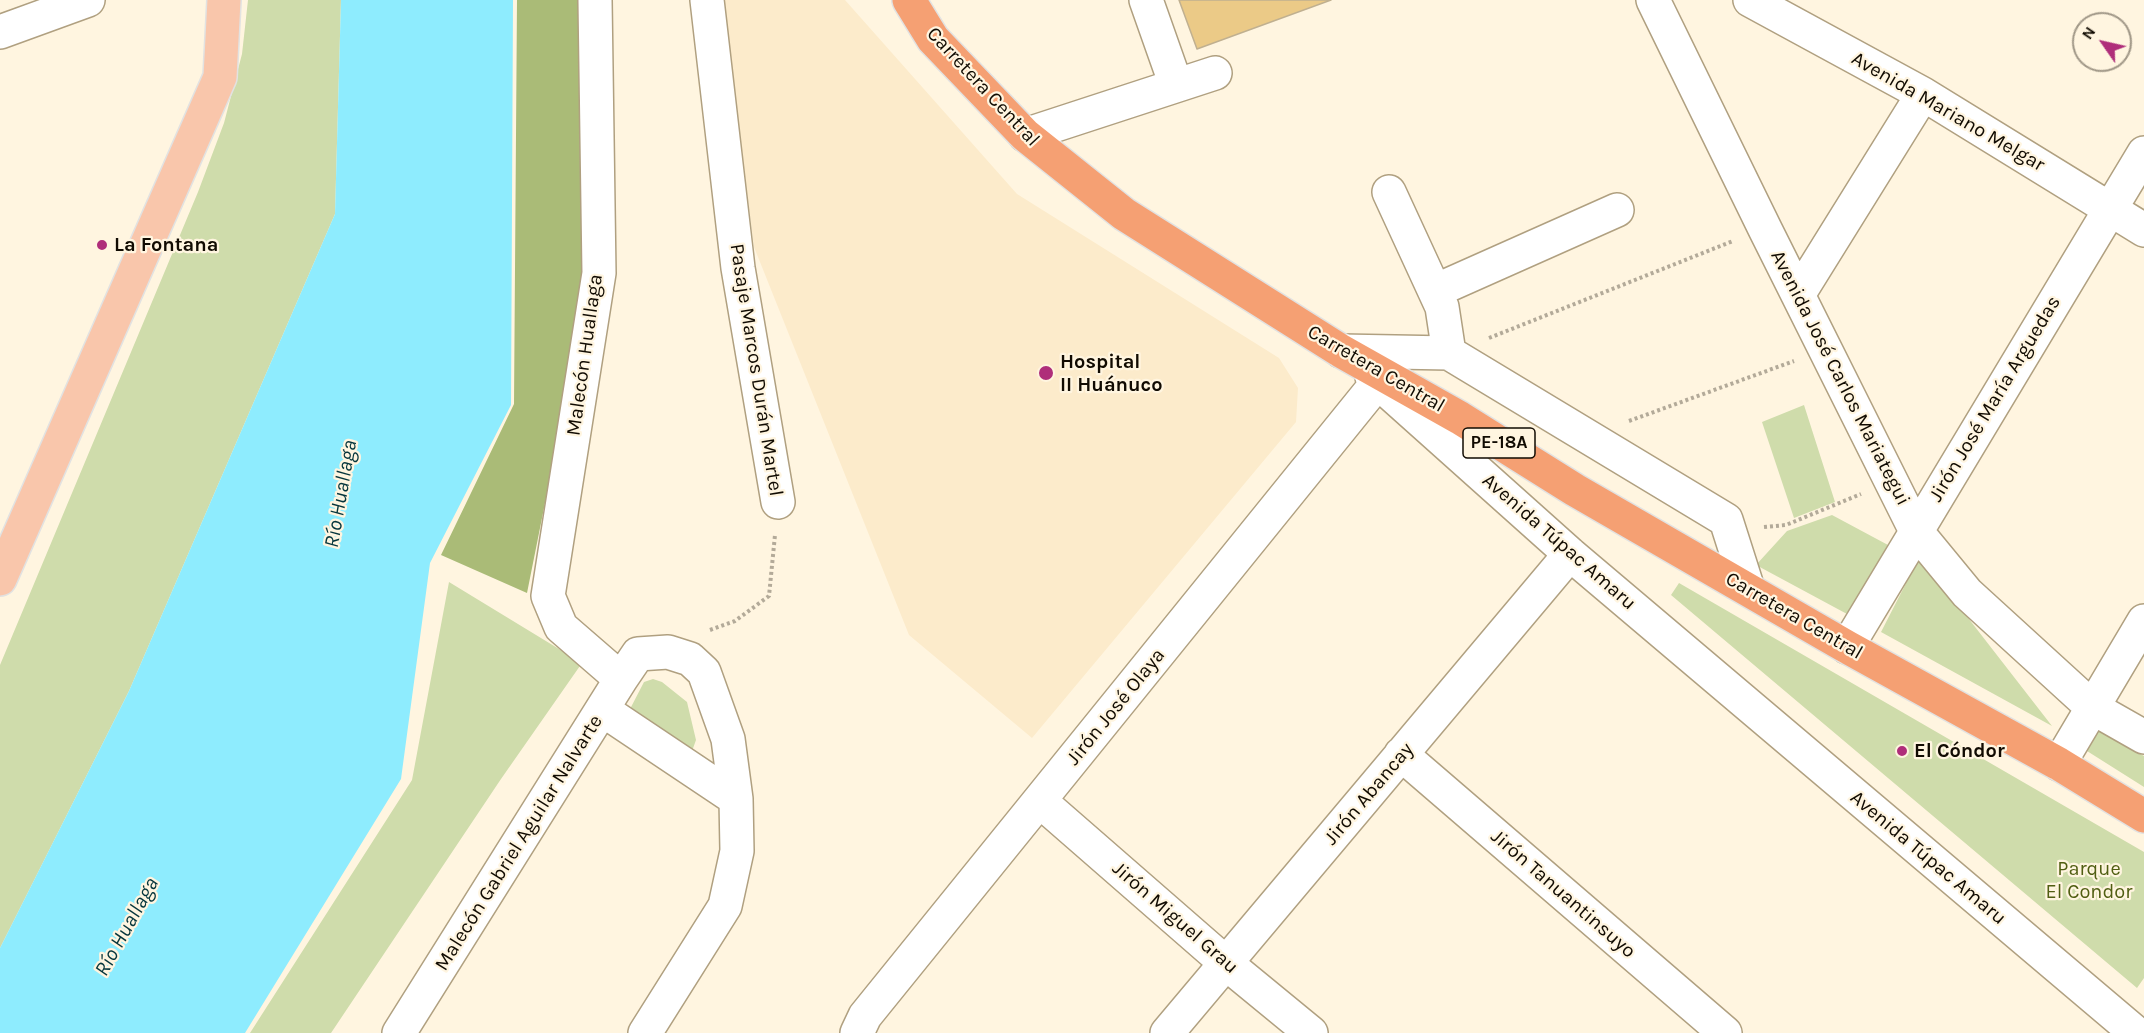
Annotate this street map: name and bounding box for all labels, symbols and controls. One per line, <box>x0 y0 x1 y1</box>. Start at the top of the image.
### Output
north arrow <box>2072 12 2132 72</box>
street label: Carretera Central <box>921 22 1045 152</box>
text: N <box>2077 23 2099 43</box>
street label: Avenida Mariano Melgar <box>1847 47 2049 177</box>
place label: La Fontana <box>114 233 218 257</box>
marker: La Fontana <box>95 238 109 252</box>
street label: Pasaje Marcos Durán Martel <box>724 242 788 498</box>
street label: Avenida José Carlos Mariategui <box>1765 246 1915 510</box>
street label: Malecón Huallaga <box>562 273 608 437</box>
street label: Jirón José María Arguedas <box>1924 292 2066 506</box>
street label: Carretera Central <box>1303 320 1449 418</box>
place label: Hospital II Huánuco <box>1060 350 1162 397</box>
marker: Hospital II Huánuco <box>1037 364 1055 382</box>
road number: PE-18A <box>1463 428 1535 458</box>
water label: Río Huallaga <box>319 438 363 550</box>
street label: Avenida Túpac Amaru <box>1477 469 1641 615</box>
street label: Carretera Central <box>1721 567 1867 665</box>
street label: Jirón José Olaya <box>1062 644 1170 770</box>
street label: Malecón Gabriel Aguilar Nalvarte <box>430 711 608 975</box>
street label: Jirón Abancay <box>1319 738 1419 850</box>
place label: El Cóndor <box>1914 739 2005 763</box>
marker: El Cóndor <box>1895 744 1909 758</box>
street label: Avenida Túpac Amaru <box>1845 786 2011 930</box>
street label: Jirón Tanuantinsuyo <box>1486 825 1640 963</box>
street label: Jirón Miguel Grau <box>1107 857 1243 979</box>
park label: Parque El Condor <box>2046 857 2132 904</box>
water label: Río Huallaga <box>90 873 164 981</box>

